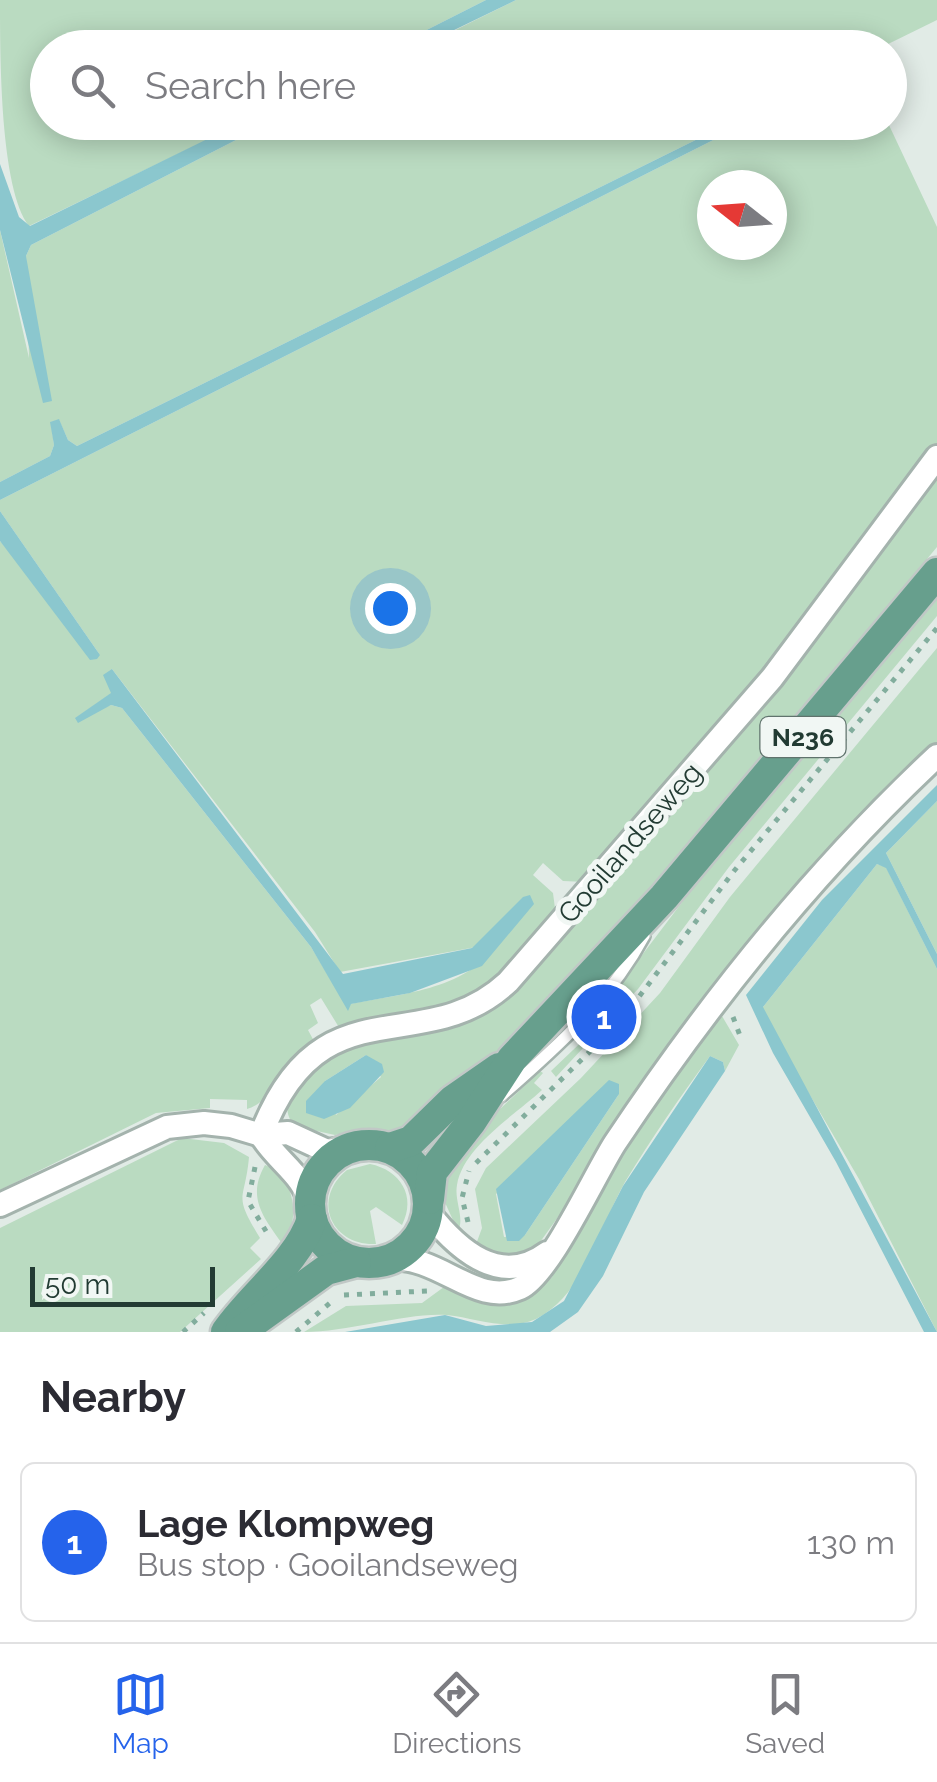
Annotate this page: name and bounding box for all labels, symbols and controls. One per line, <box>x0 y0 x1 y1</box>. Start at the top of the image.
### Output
search box <box>30 30 907 140</box>
icon: search <box>65 58 120 113</box>
text: Search here <box>145 63 356 108</box>
north arrow <box>697 170 787 260</box>
your location <box>365 583 416 634</box>
road number: N236 <box>760 717 846 757</box>
street label: Gooilandseweg <box>551 756 709 930</box>
pin: 1 <box>572 980 636 1054</box>
scale bar <box>30 1262 215 1306</box>
text: 50 m <box>45 1268 110 1301</box>
text: Nearby <box>40 1373 186 1422</box>
text: Lage Klompweg <box>137 1501 434 1546</box>
text: 1 <box>67 1524 82 1561</box>
text: 130 m <box>807 1524 895 1561</box>
text: Bus stop · Gooilandseweg <box>137 1546 518 1583</box>
tab: Map <box>112 1667 169 1760</box>
tab: Directions <box>392 1667 522 1760</box>
tab: Saved <box>745 1667 825 1760</box>

